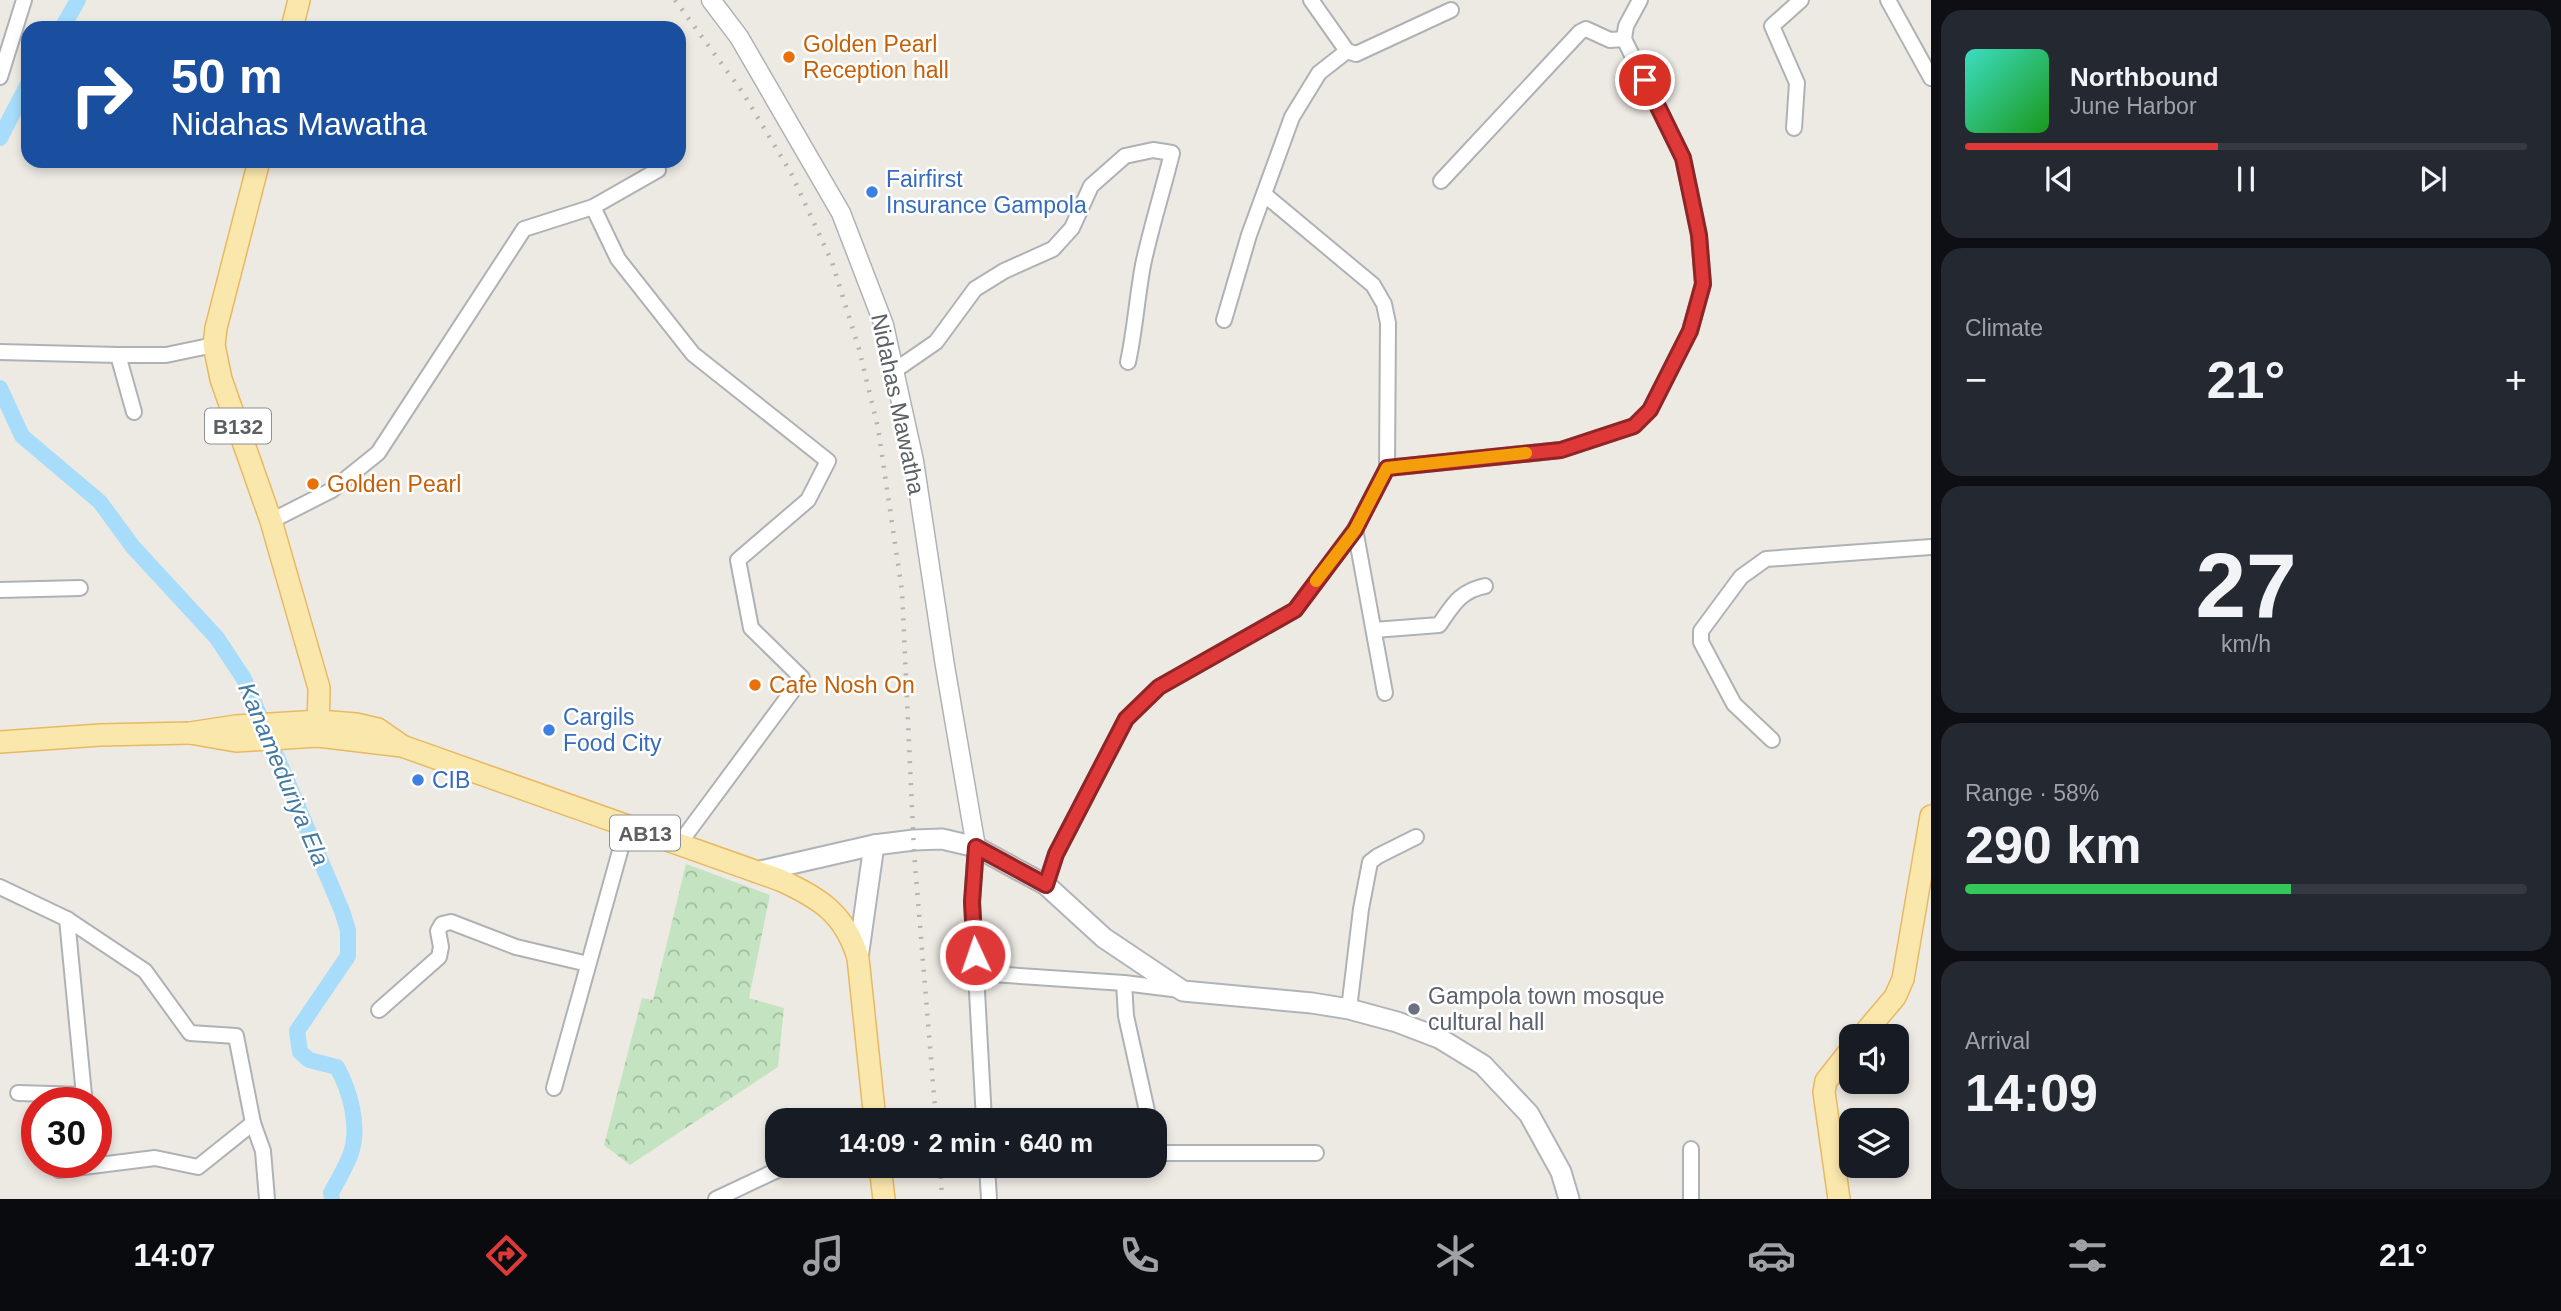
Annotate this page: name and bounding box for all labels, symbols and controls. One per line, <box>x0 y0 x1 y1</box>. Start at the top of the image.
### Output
place label: Golden Pearl Reception hall <box>803 31 949 83</box>
icon: right <box>56 49 147 140</box>
text: 50 m <box>171 49 283 103</box>
marker: Golden Pearl Reception hall <box>781 49 797 65</box>
pin <box>1615 50 1675 110</box>
icon: arrive <box>1626 61 1664 99</box>
text: Northbound <box>2070 62 2219 92</box>
text: June Harbor <box>2070 93 2197 119</box>
text: Nidahas Mawatha <box>171 106 427 142</box>
icon: previous <box>2040 160 2078 198</box>
icon: pause <box>2227 160 2265 198</box>
icon: next <box>2414 160 2452 198</box>
place label: Fairfirst Insurance Gampola <box>886 166 1087 218</box>
marker: Fairfirst Insurance Gampola <box>864 184 880 200</box>
street label: Nidahas Mawatha <box>866 311 930 497</box>
text: Climate <box>1965 315 2043 341</box>
text: 21° <box>2207 351 2285 409</box>
text: − <box>1965 359 1987 401</box>
text: + <box>2505 359 2527 401</box>
road number: B132 <box>205 408 271 444</box>
place label: Golden Pearl <box>327 471 461 497</box>
marker: Golden Pearl <box>305 476 321 492</box>
text: 27 <box>2195 535 2297 636</box>
text: km/h <box>2221 631 2271 657</box>
place label: Cafe Nosh On <box>769 672 915 698</box>
marker: Cafe Nosh On <box>747 677 763 693</box>
water label: Kanameduriya Ela <box>233 678 335 870</box>
place label: Cargils Food City <box>563 704 662 756</box>
marker: Cargils Food City <box>541 722 557 738</box>
place label: CIB <box>432 767 470 793</box>
marker: CIB <box>410 772 426 788</box>
text: Range · 58% <box>1965 780 2099 806</box>
road number: AB13 <box>610 816 680 850</box>
text: 290 km <box>1965 816 2141 874</box>
position arrow <box>938 918 1012 992</box>
place label: Gampola town mosque cultural hall <box>1428 983 1665 1035</box>
marker: Gampola town mosque cultural hall <box>1406 1001 1422 1017</box>
map controls <box>1839 1024 1909 1178</box>
button: sound <box>1839 1024 1909 1094</box>
text: Arrival <box>1965 1028 2030 1054</box>
text: 14:09 <box>1965 1064 2098 1122</box>
speed limit sign: 30 <box>21 1087 112 1178</box>
button: layers <box>1839 1108 1909 1178</box>
text: 14:09 · 2 min · 640 m <box>839 1128 1093 1158</box>
icon: directions <box>482 1231 531 1280</box>
icon: music <box>799 1231 848 1280</box>
icon: phone <box>1115 1231 1164 1280</box>
icon: climate <box>1431 1231 1480 1280</box>
icon: car <box>1747 1231 1796 1280</box>
icon: filters <box>2063 1231 2112 1280</box>
text: 14:07 <box>134 1237 215 1273</box>
text: 21° <box>2379 1237 2427 1273</box>

